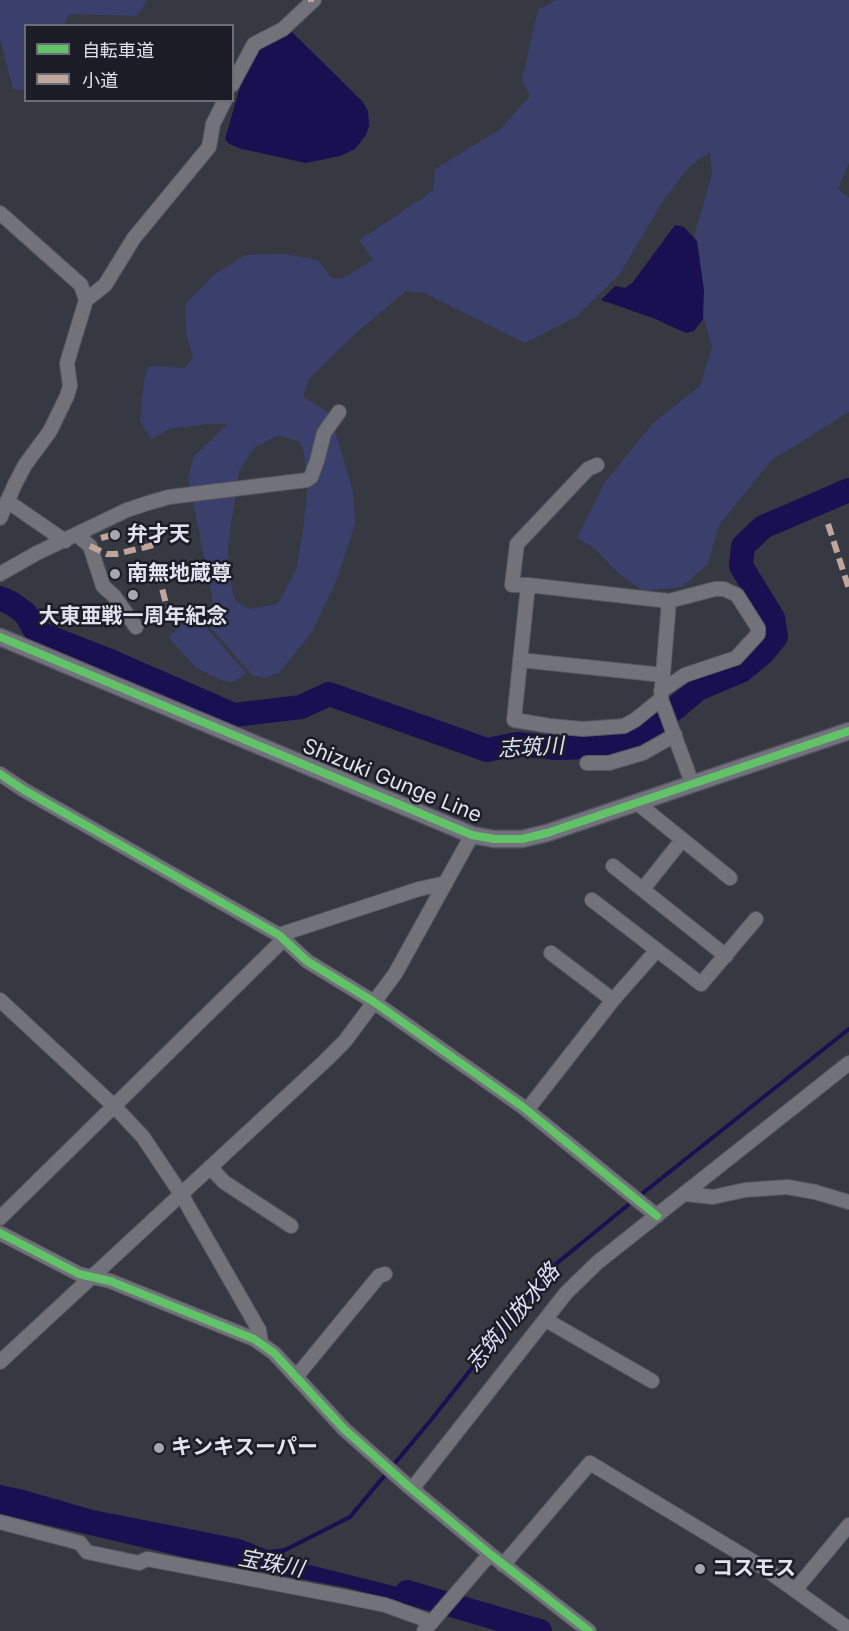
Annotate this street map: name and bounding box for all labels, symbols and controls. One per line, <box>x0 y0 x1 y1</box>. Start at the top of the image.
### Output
legend <box>24 24 234 102</box>
text: 自転車道 <box>82 40 154 61</box>
text: 小道 <box>82 70 118 91</box>
place label: 弁才天 <box>127 522 190 548</box>
marker: 弁才天 <box>108 528 122 542</box>
place label: 南無地蔵尊 <box>127 561 232 587</box>
marker: 南無地蔵尊 <box>108 567 122 581</box>
marker: 大東亜戦一周年紀念 <box>126 588 140 602</box>
place label: 大東亜戦一周年紀念 <box>39 604 227 630</box>
water label: 志筑川 <box>497 733 565 763</box>
street label: Shizuki Gunge Line <box>299 734 485 828</box>
water label: 志筑川放水路 <box>460 1259 566 1377</box>
place label: キンキスーパー <box>171 1435 318 1461</box>
marker: キンキスーパー <box>152 1441 166 1455</box>
water label: 宝珠川 <box>236 1545 306 1583</box>
place label: コスモス <box>712 1556 796 1582</box>
marker: コスモス <box>693 1562 707 1576</box>

